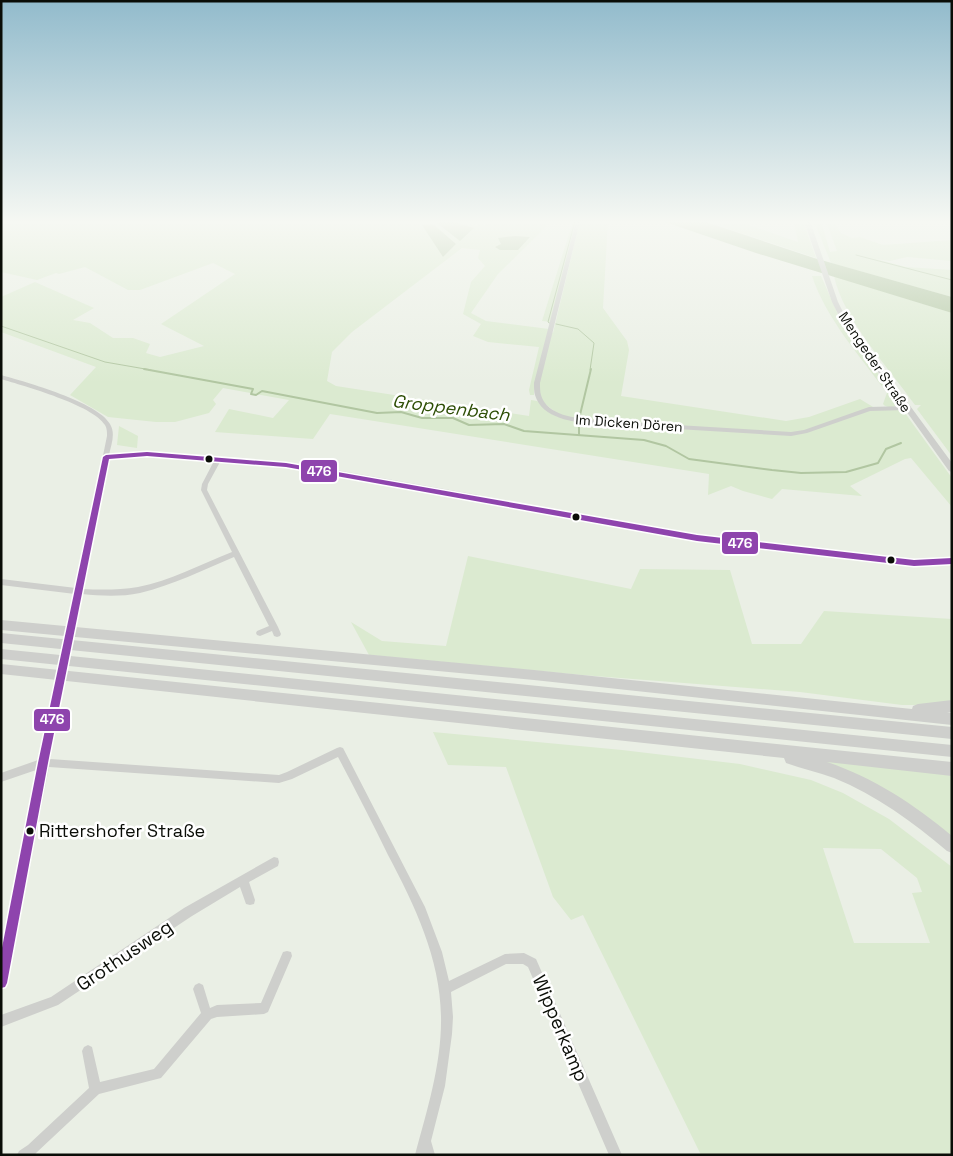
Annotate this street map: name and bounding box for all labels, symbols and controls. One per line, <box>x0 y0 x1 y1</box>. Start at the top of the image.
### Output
street label: Mengeder Straße <box>835 308 915 416</box>
water label: Groppenbach <box>391 389 512 426</box>
street label: Im Dicken Dören <box>575 410 683 436</box>
unlabelled marker <box>204 454 214 464</box>
line badge: 476 <box>300 459 338 483</box>
text: 476 <box>307 462 332 480</box>
unlabelled marker <box>571 512 581 522</box>
line badge: 476 <box>721 531 759 555</box>
text: 476 <box>728 534 753 552</box>
unlabelled marker <box>886 555 896 565</box>
line badge: 476 <box>33 708 71 732</box>
text: 476 <box>40 710 65 728</box>
place label: Rittershofer Straße <box>39 819 205 842</box>
marker: Rittershofer Straße <box>25 826 35 836</box>
street label: Grothusweg <box>71 914 177 997</box>
street label: Wipperkamp <box>527 971 594 1085</box>

